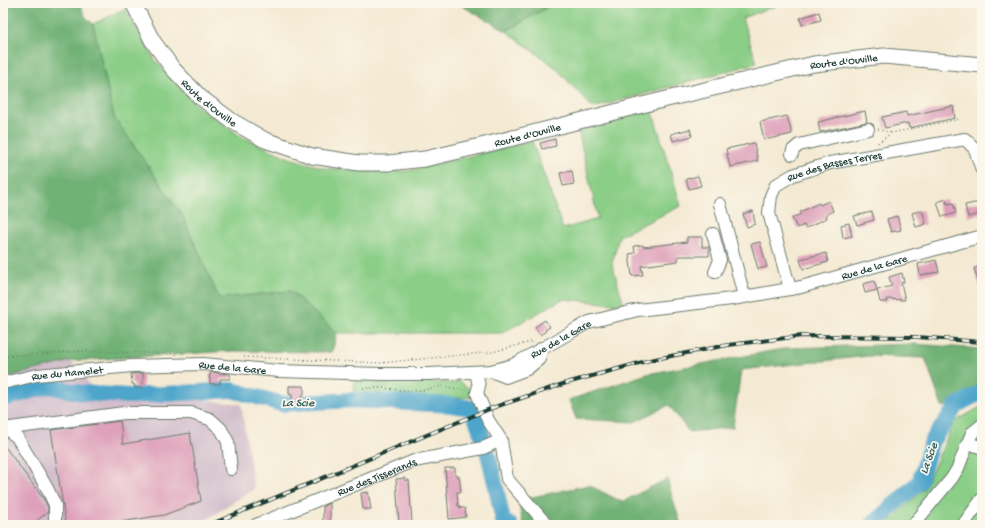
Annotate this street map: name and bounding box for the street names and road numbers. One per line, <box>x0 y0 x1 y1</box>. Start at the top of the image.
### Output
street label: Route d'Ouville <box>809 53 879 73</box>
street label: Route d'Ouville <box>178 77 238 131</box>
street label: Route d'Ouville <box>493 122 563 150</box>
street label: Rue des Basses Terres <box>785 150 884 185</box>
street label: Rue de la Gare <box>840 253 909 283</box>
street label: Rue de la Gare <box>529 318 594 362</box>
street label: Rue de la Gare <box>199 360 267 378</box>
street label: Rue du Hamelet <box>30 365 105 384</box>
street label: Rue des Tisserands <box>336 456 419 499</box>

